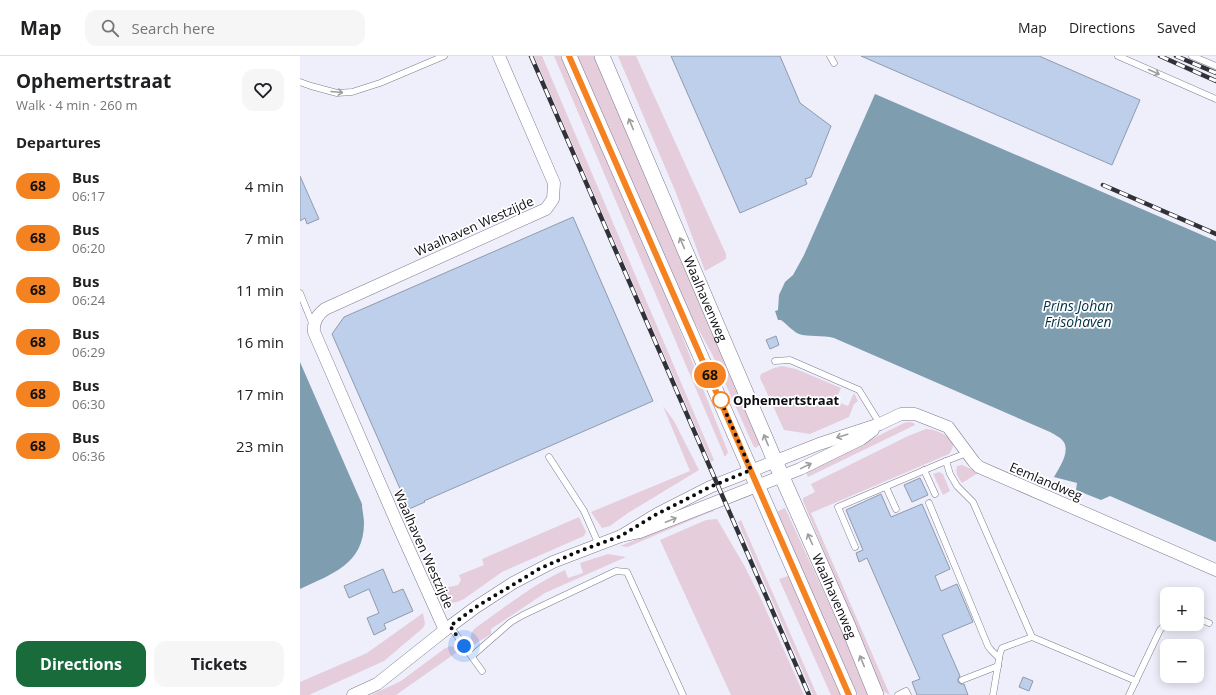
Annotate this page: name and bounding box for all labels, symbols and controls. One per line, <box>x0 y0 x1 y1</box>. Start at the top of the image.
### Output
search box <box>85 10 365 46</box>
text: Map <box>20 15 61 41</box>
icon: search <box>99 17 121 39</box>
text: Search here <box>131 18 215 38</box>
text: Map <box>1018 18 1047 37</box>
text: Directions <box>1069 18 1135 37</box>
text: Saved <box>1157 18 1196 37</box>
text: Ophemertstraat <box>16 68 171 94</box>
one-way arrow <box>1148 68 1160 76</box>
button: heart <box>242 69 284 111</box>
one-way arrow <box>330 88 343 96</box>
text: Walk · 4 min · 260 m <box>16 96 138 114</box>
one-way arrow <box>627 118 634 130</box>
text: Departures <box>16 132 101 152</box>
text: Bus <box>72 167 99 187</box>
text: 68 <box>30 176 46 195</box>
text: 4 min <box>245 176 284 196</box>
text: 06:17 <box>72 187 105 205</box>
street label: Waalhaven Westzijde <box>412 192 536 260</box>
text: Bus <box>72 219 99 239</box>
text: 68 <box>30 228 46 247</box>
text: 7 min <box>245 228 284 248</box>
one-way arrow <box>678 237 686 249</box>
text: 06:20 <box>72 239 105 257</box>
street label: Waalhavenweg <box>680 253 732 344</box>
text: Bus <box>72 271 99 291</box>
text: 68 <box>30 280 46 299</box>
text: 11 min <box>236 280 284 300</box>
text: 06:24 <box>72 291 105 309</box>
water label: Prins Johan Frisohaven <box>1043 296 1113 331</box>
text: Bus <box>72 323 99 343</box>
text: 68 <box>30 332 46 351</box>
text: 16 min <box>236 332 284 352</box>
text: 06:29 <box>72 343 105 361</box>
line badge: 68 <box>692 362 728 388</box>
text: 68 <box>702 365 718 384</box>
text: Bus <box>72 375 99 395</box>
text: 68 <box>30 384 46 403</box>
text: 17 min <box>236 384 284 404</box>
marker: Ophemertstraat <box>712 391 730 409</box>
place label: Ophemertstraat <box>733 391 840 409</box>
text: 06:30 <box>72 395 105 413</box>
text: Bus <box>72 427 99 447</box>
one-way arrow <box>836 433 849 440</box>
one-way arrow <box>762 434 770 446</box>
text: 68 <box>30 436 46 455</box>
text: 23 min <box>236 436 284 456</box>
text: 06:36 <box>72 447 105 465</box>
street label: Eemlandweg <box>1007 458 1085 504</box>
one-way arrow <box>800 462 812 469</box>
street label: Waalhaven Westzijde <box>390 487 458 611</box>
one-way arrow <box>665 515 677 523</box>
one-way arrow <box>806 534 813 546</box>
street label: Waalhavenweg <box>808 551 861 641</box>
map controls <box>1160 587 1204 683</box>
button: + <box>1160 587 1204 631</box>
your location <box>454 636 474 656</box>
button: − <box>1160 639 1204 683</box>
button: Directions <box>16 641 146 687</box>
button: Tickets <box>154 641 284 687</box>
one-way arrow <box>858 655 865 667</box>

